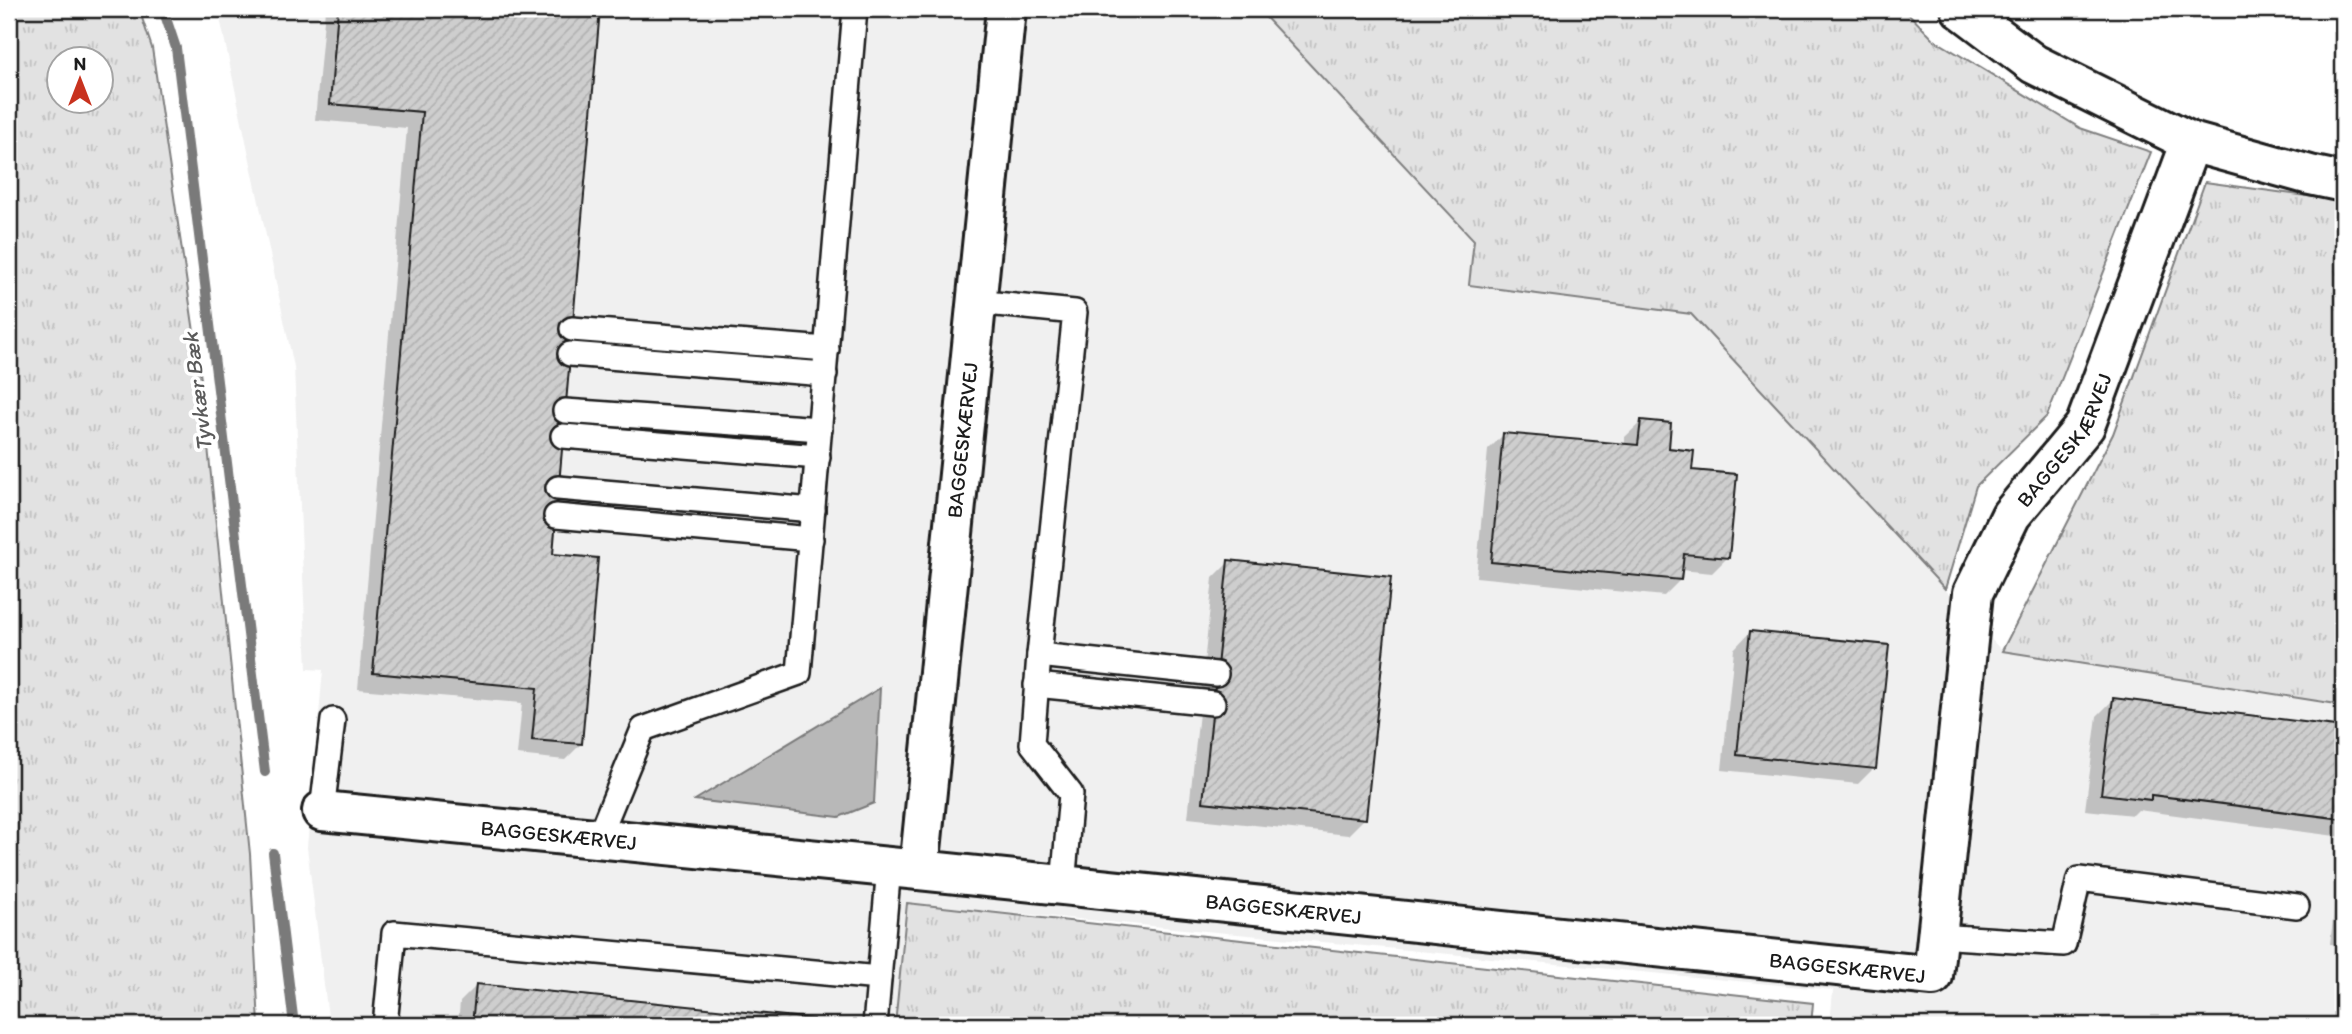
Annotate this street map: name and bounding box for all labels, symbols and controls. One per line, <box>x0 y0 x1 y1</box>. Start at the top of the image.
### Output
north arrow <box>46 46 116 116</box>
text: N <box>74 52 86 75</box>
water label: Tyvkær Bæk <box>176 330 218 453</box>
street label: BAGGESKÆRVEJ <box>941 361 983 519</box>
street label: BAGGESKÆRVEJ <box>2011 369 2116 512</box>
street label: BAGGESKÆRVEJ <box>479 814 638 855</box>
street label: BAGGESKÆRVEJ <box>1204 888 1363 929</box>
street label: BAGGESKÆRVEJ <box>1768 946 1927 988</box>

